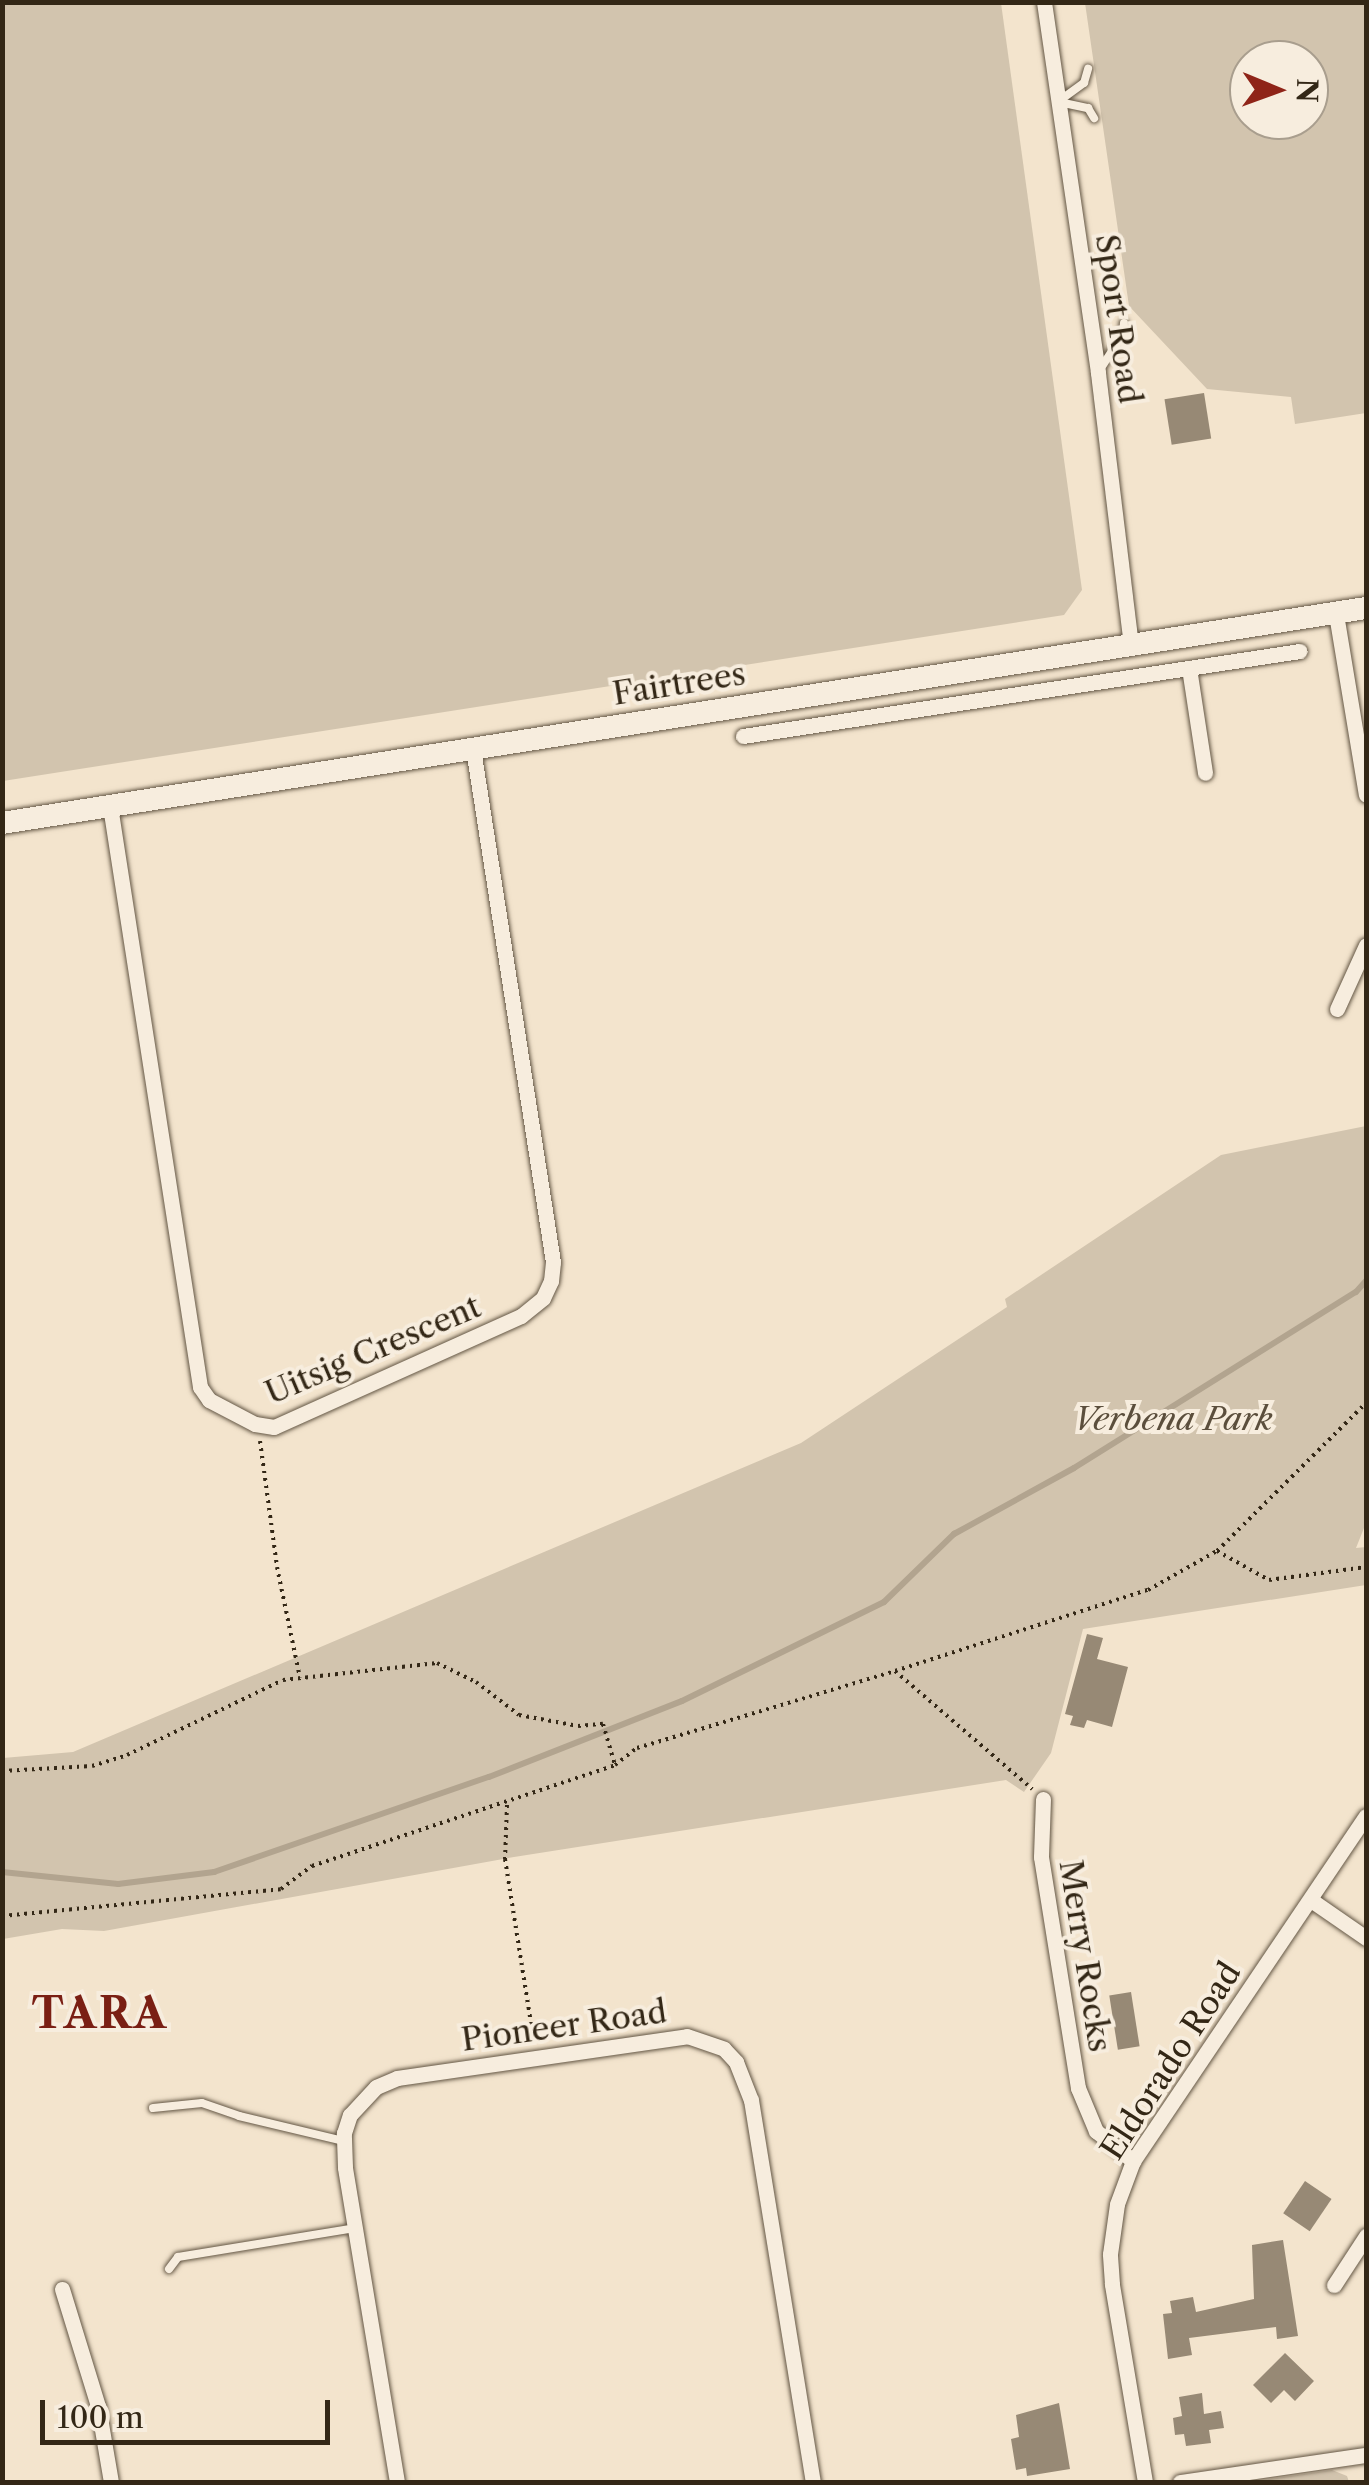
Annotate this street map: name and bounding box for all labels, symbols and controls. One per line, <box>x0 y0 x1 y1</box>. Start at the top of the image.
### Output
north arrow <box>1229 40 1329 140</box>
text: N <box>1290 78 1324 103</box>
street label: Sport Road <box>1087 232 1149 406</box>
street label: Fairtrees <box>610 655 748 713</box>
street label: Uitsig Crescent <box>260 1287 486 1413</box>
park label: Verbena Park <box>1073 1400 1273 1438</box>
street label: Merry Rocks <box>1051 1857 1119 2055</box>
street label: Eldorado Road <box>1093 1955 1249 2167</box>
district label: TARA <box>32 1988 168 2038</box>
street label: Pioneer Road <box>459 1993 669 2059</box>
scale bar <box>45 2380 335 2442</box>
text: 100 m <box>57 2399 144 2436</box>

